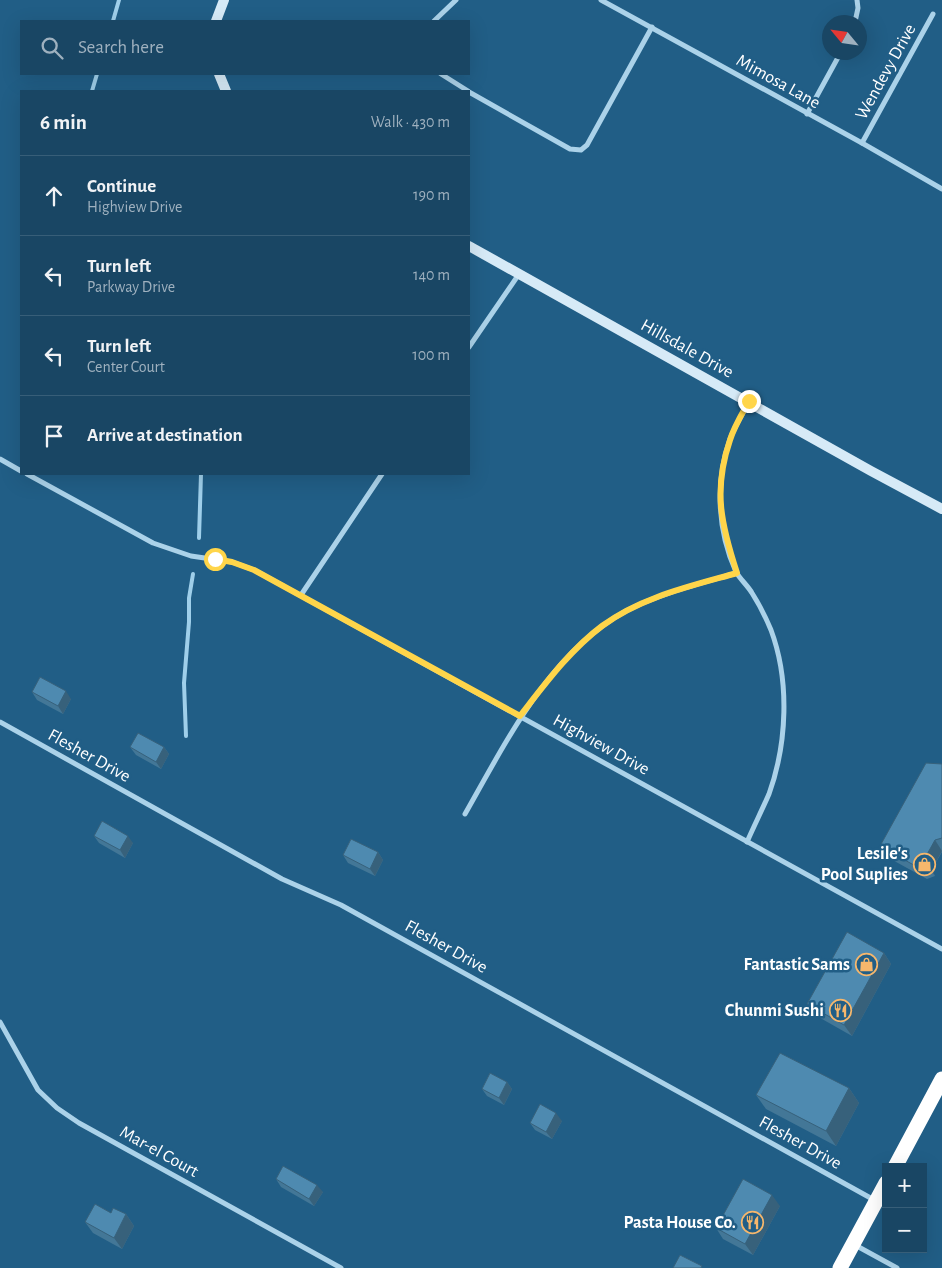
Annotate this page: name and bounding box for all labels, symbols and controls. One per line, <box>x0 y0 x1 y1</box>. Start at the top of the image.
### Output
north arrow <box>822 15 867 60</box>
search box <box>20 20 470 75</box>
street label: Wendevy Drive <box>852 21 920 123</box>
icon: search <box>38 34 66 62</box>
text: Search here <box>78 38 164 57</box>
street label: Mimosa Lane <box>733 52 823 112</box>
text: 6 min <box>40 112 87 133</box>
text: Walk · 430 m <box>371 114 450 130</box>
text: Continue <box>87 177 156 196</box>
icon: ahead <box>40 182 68 210</box>
text: 190 m <box>413 187 450 203</box>
text: Highview Drive <box>87 199 182 215</box>
text: Turn left <box>87 257 151 276</box>
icon: left <box>40 262 68 290</box>
text: 140 m <box>413 267 450 283</box>
text: Parkway Drive <box>87 279 175 295</box>
street label: Hillsdale Drive <box>638 316 736 382</box>
text: Turn left <box>87 337 151 356</box>
icon: left <box>40 342 68 370</box>
text: 100 m <box>412 347 450 363</box>
text: Center Court <box>87 359 165 375</box>
route end <box>738 390 761 413</box>
icon: arrive <box>40 422 68 450</box>
text: Arrive at destination <box>87 426 243 445</box>
route start <box>204 548 227 571</box>
street label: Highview Drive <box>550 711 652 779</box>
street label: Flesher Drive <box>45 726 133 786</box>
place label: Lesile's Pool Suplies <box>821 845 908 884</box>
shop icon: Lesile's Pool Suplies <box>912 852 936 876</box>
street label: Flesher Drive <box>402 917 490 977</box>
shop icon: Fantastic Sams <box>854 953 878 977</box>
place label: Fantastic Sams <box>743 956 850 974</box>
restaurant icon: Chunmi Sushi <box>828 999 852 1023</box>
place label: Chunmi Sushi <box>725 1002 824 1020</box>
street label: Flesher Drive <box>756 1113 844 1173</box>
street label: Mar-el Court <box>117 1123 202 1181</box>
map controls <box>882 1163 927 1253</box>
button: + <box>882 1163 927 1208</box>
button: − <box>882 1208 927 1253</box>
restaurant icon: Pasta House Co. <box>740 1211 764 1235</box>
place label: Pasta House Co. <box>623 1214 736 1232</box>

